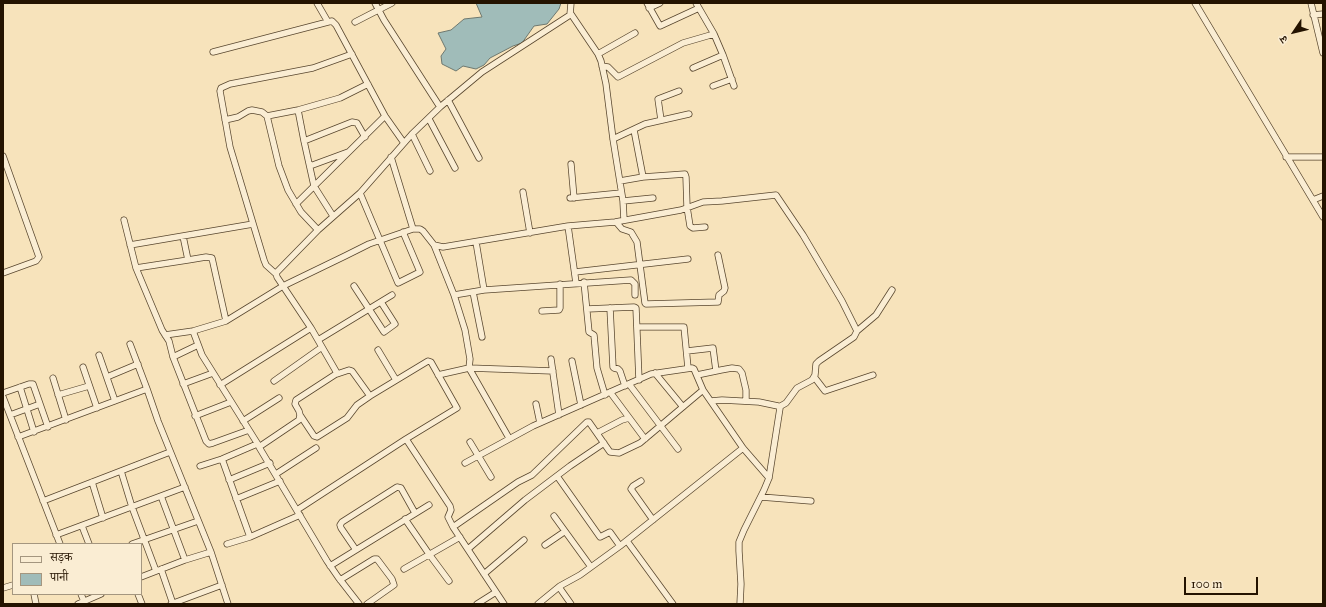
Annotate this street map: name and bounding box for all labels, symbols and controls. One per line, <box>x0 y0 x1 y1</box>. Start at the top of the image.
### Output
north arrow <box>1274 12 1314 52</box>
text: उ <box>1277 33 1291 45</box>
legend <box>12 543 142 595</box>
text: सड़क <box>50 550 73 564</box>
scale bar <box>1186 569 1260 595</box>
text: पानी <box>50 570 68 584</box>
text: 100 m <box>1191 577 1222 591</box>

